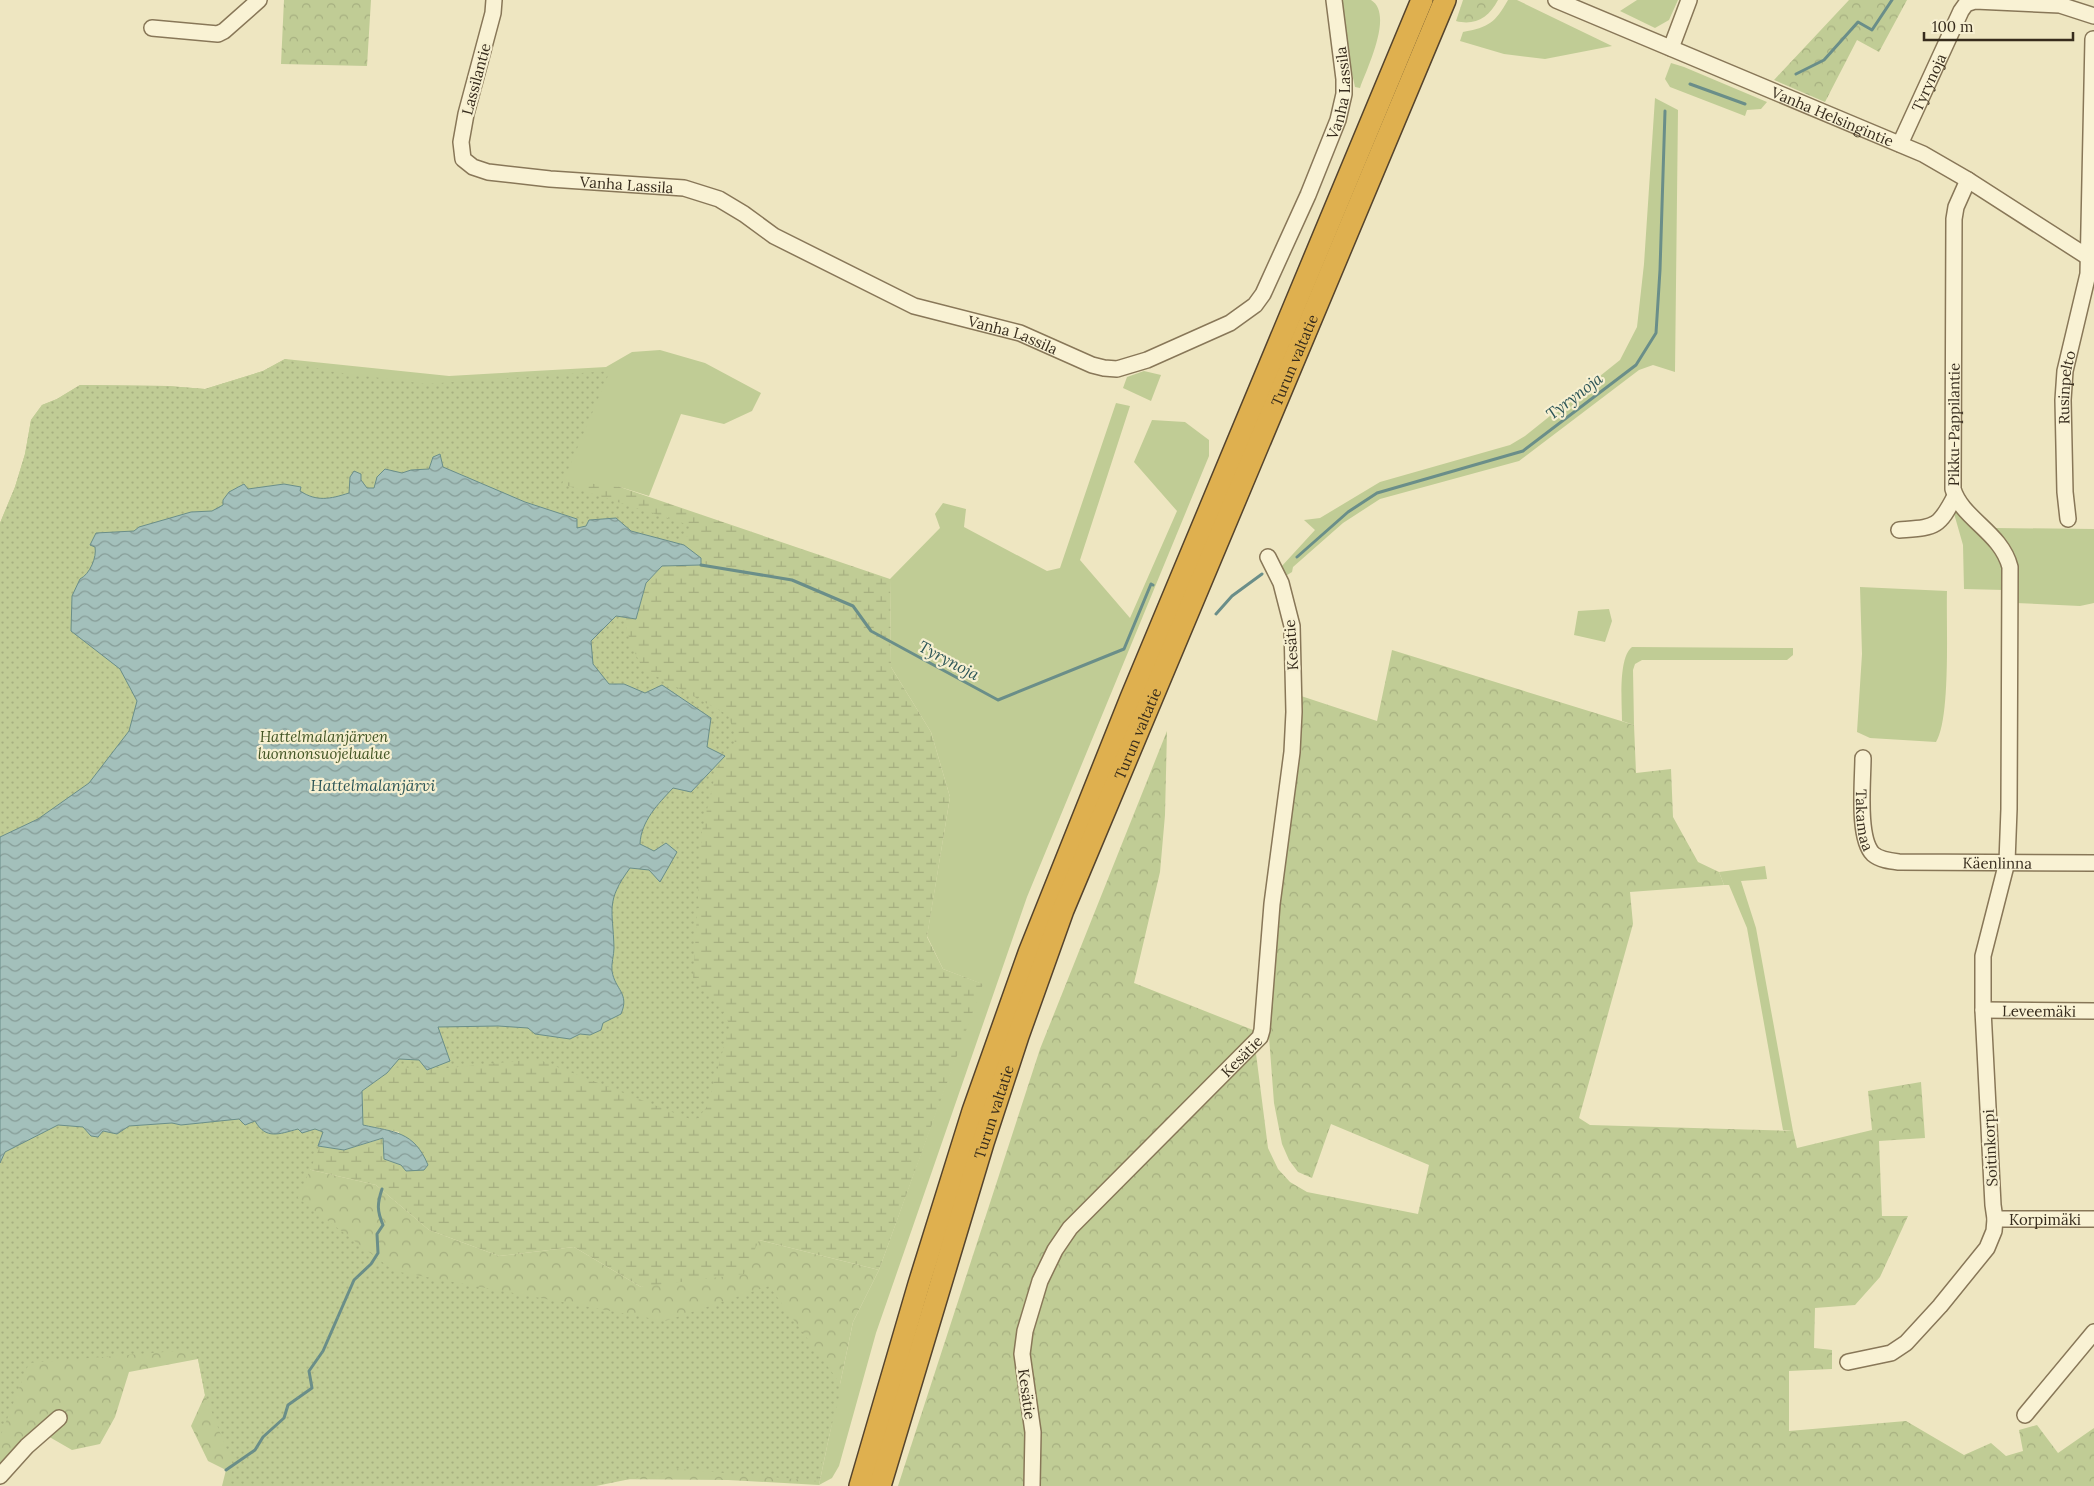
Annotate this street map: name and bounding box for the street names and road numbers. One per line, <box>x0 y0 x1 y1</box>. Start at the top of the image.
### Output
street label: Lassilantie <box>457 41 495 117</box>
street label: Vanha Lassila <box>1322 45 1354 143</box>
street label: Tyrynoja <box>1907 50 1950 114</box>
street label: Vanha Helsingintie <box>1768 82 1897 150</box>
street label: Vanha Lassila <box>578 171 674 197</box>
street label: Vanha Lassila <box>965 310 1061 358</box>
street label: Turun valtatie <box>1266 311 1322 409</box>
street label: Rusinpelto <box>2053 348 2079 425</box>
street label: Pikku-Pappilantie <box>1944 363 1963 486</box>
street label: Kesätie <box>1280 619 1302 671</box>
street label: Turun valtatie <box>1109 685 1165 782</box>
street label: Takamaa <box>1852 789 1878 854</box>
street label: Käenlinna <box>1962 853 2032 872</box>
street label: Leveemäki <box>2002 1001 2076 1020</box>
street label: Kesätie <box>1217 1031 1266 1081</box>
street label: Turun valtatie <box>969 1062 1017 1161</box>
street label: Soitinkorpi <box>1978 1109 2002 1187</box>
street label: Korpimäki <box>2009 1210 2081 1229</box>
street label: Kesätie <box>1014 1367 1040 1421</box>

